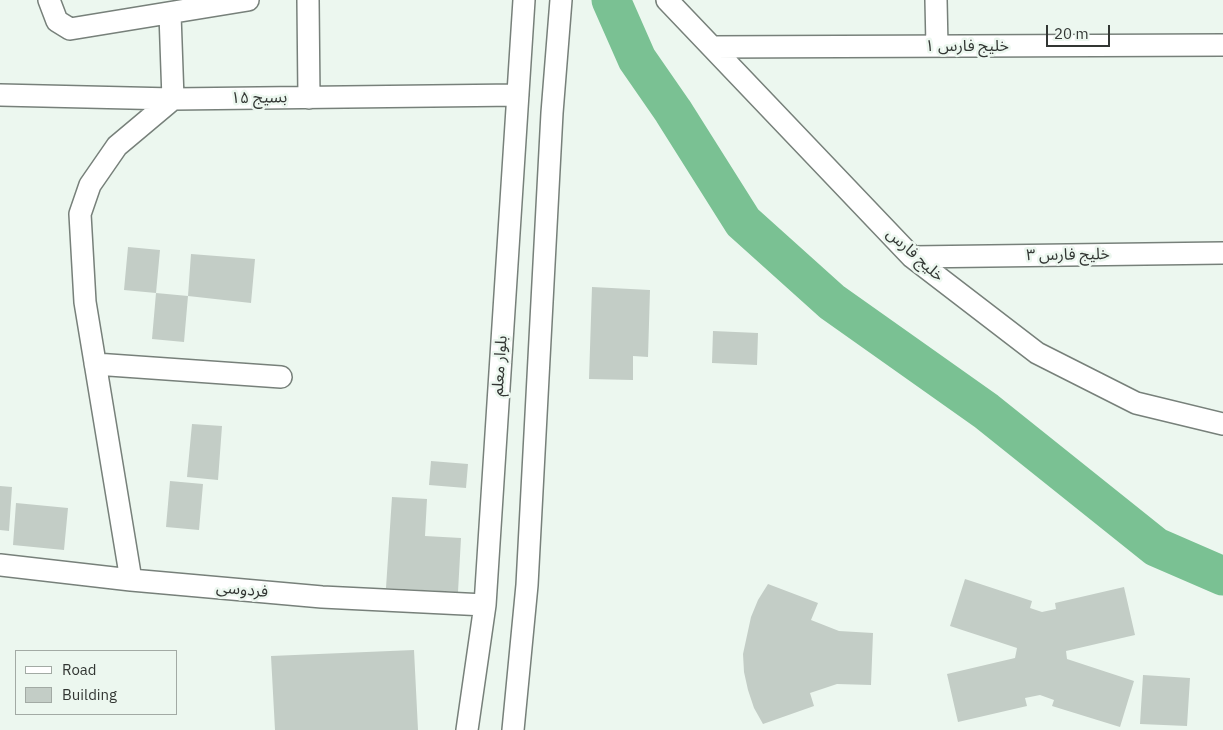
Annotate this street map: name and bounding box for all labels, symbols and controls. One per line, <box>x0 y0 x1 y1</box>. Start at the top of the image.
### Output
scale bar <box>1048 15 1112 47</box>
text: 20 m <box>1054 24 1089 43</box>
street label: خلیج فارس ۱ <box>925 36 1009 56</box>
street label: بسیج ۱۵ <box>231 88 287 108</box>
street label: خلیج فارس <box>882 224 948 286</box>
street label: خلیج فارس ۳ <box>1026 245 1110 265</box>
street label: بلوار معلم <box>488 335 512 397</box>
street label: فردوسی <box>215 578 269 602</box>
legend <box>15 650 178 715</box>
text: Road <box>62 660 97 679</box>
text: Building <box>62 685 117 704</box>

